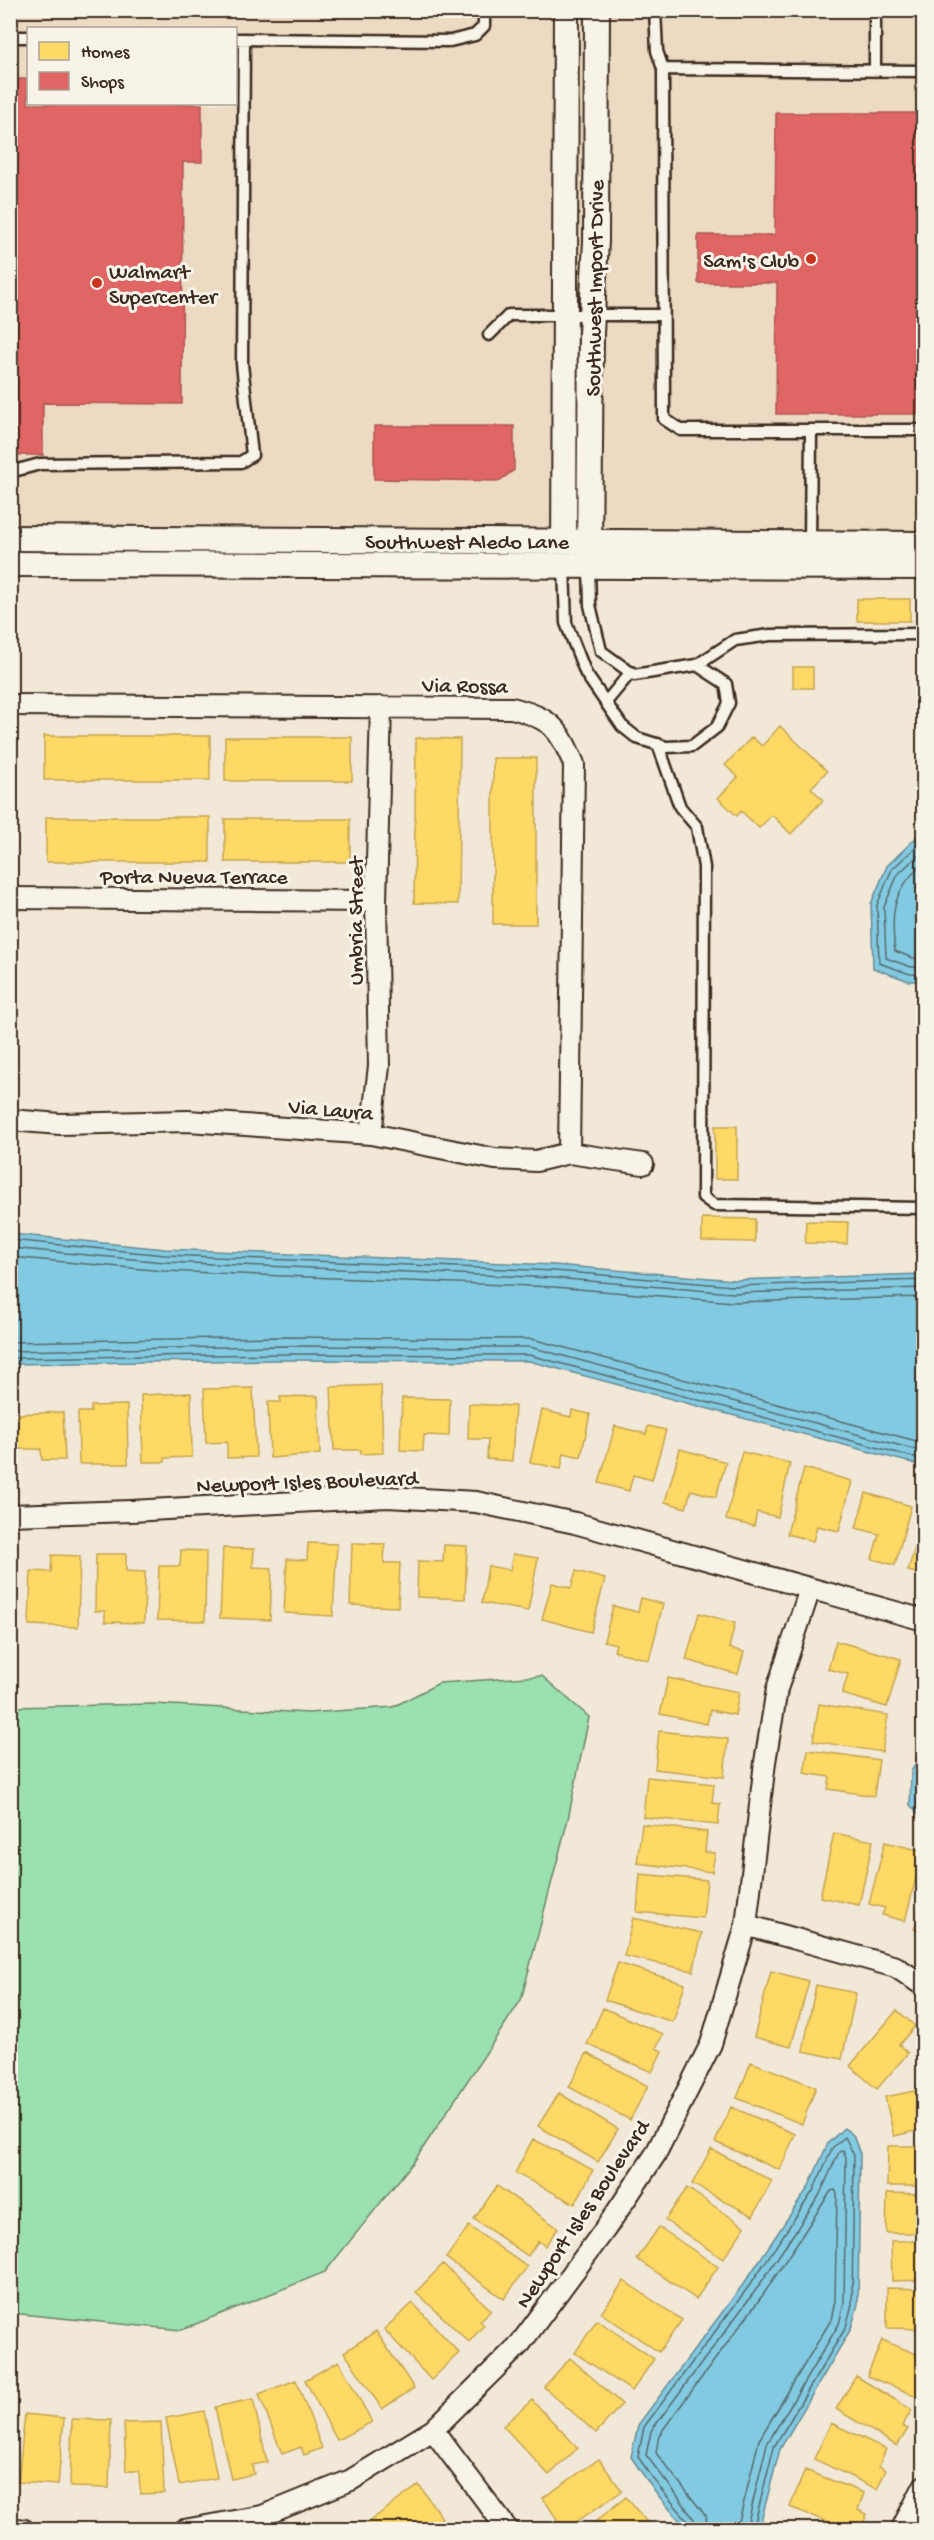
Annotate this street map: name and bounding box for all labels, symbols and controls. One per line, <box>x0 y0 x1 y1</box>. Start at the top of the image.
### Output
legend <box>27 27 237 105</box>
text: Homes <box>81 43 131 64</box>
text: Shops <box>81 73 125 94</box>
street label: Southwest Import Drive <box>582 179 612 397</box>
place label: Sam's Club <box>703 250 799 276</box>
marker: Sam's Club <box>804 252 818 266</box>
place label: Walmart Supercenter <box>109 261 219 312</box>
marker: Walmart Supercenter <box>90 276 104 290</box>
street label: Southwest Aledo Lane <box>365 531 570 557</box>
street label: Via Rossa <box>421 674 509 702</box>
street label: Umbria Street <box>345 855 371 985</box>
street label: Porta Nueva Terrace <box>99 866 288 892</box>
street label: Via Laura <box>286 1095 375 1129</box>
street label: Newport Isles Boulevard <box>196 1467 420 1501</box>
street label: Newport Isles Boulevard <box>512 2114 658 2314</box>

